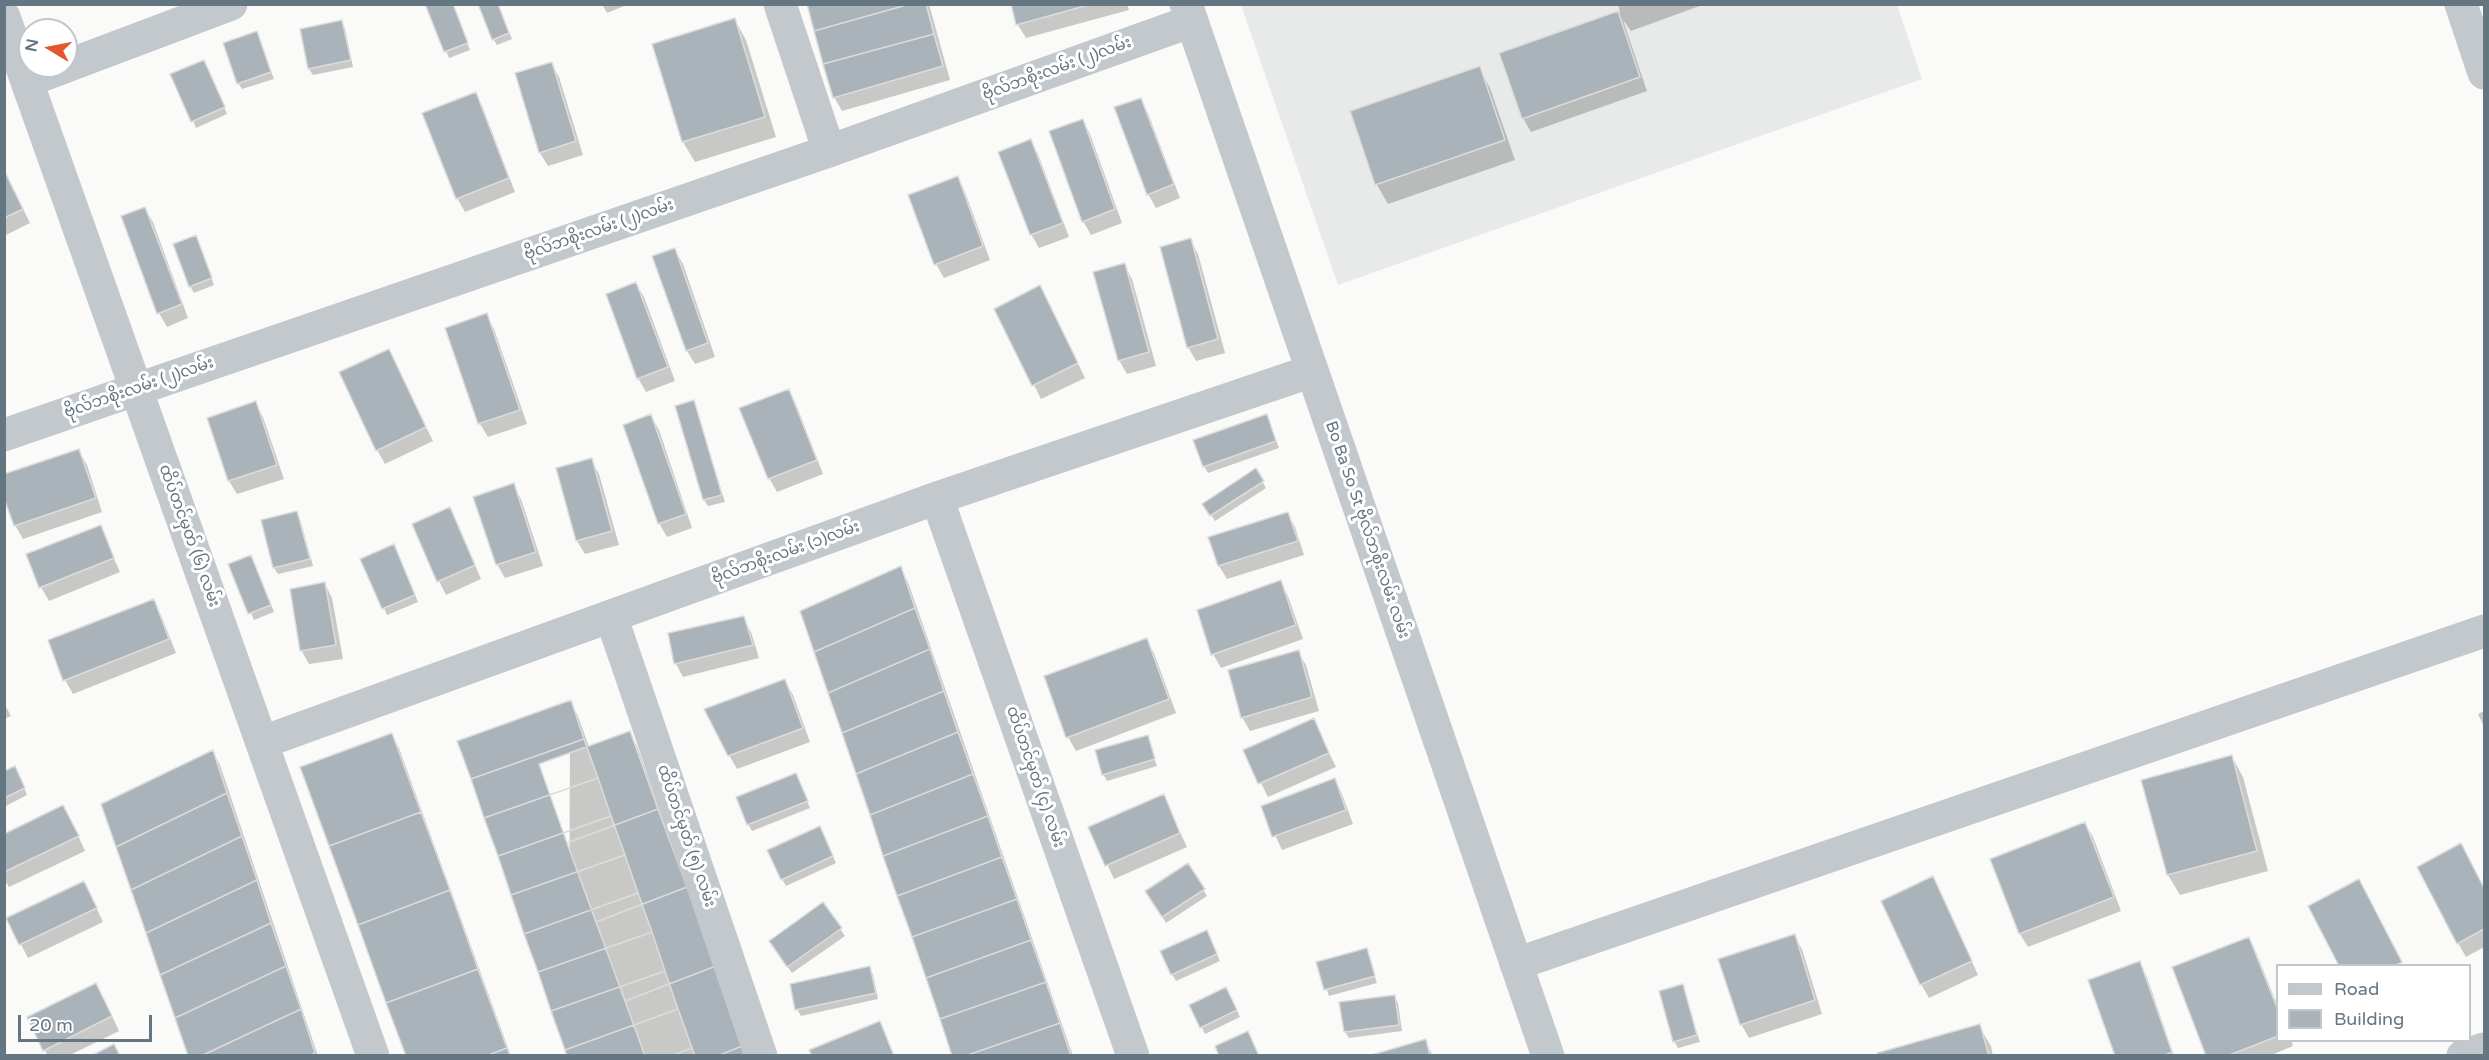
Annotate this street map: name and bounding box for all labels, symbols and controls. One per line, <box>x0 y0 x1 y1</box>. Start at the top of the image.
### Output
north arrow <box>18 18 78 78</box>
street label: ဗိုလ်ဘစိုးလမ်း (၂)လမ်း <box>980 33 1134 105</box>
text: N <box>21 37 43 53</box>
street label: ဗိုလ်ဘစိုးလမ်း (၂)လမ်း <box>522 195 676 265</box>
street label: ဗိုလ်ဘစိုးလမ်း (၂)လမ်း <box>62 353 216 423</box>
street label: Bo Ba So St ဗိုလ်ဘစိုးလမ်း လမ်း <box>1321 419 1413 641</box>
street label: ထိပ်တင်မှတ် (၆) လမ်း <box>154 462 224 610</box>
street label: ဗိုလ်ဘစိုးလမ်း (၁)လမ်း <box>709 517 863 589</box>
street label: ထိပ်တင်မှတ် (၄) လမ်း <box>1002 704 1068 850</box>
street label: ထိပ်တင်မှတ် (၅) လမ်း <box>653 762 719 910</box>
legend <box>2276 964 2471 1042</box>
text: Road <box>2334 978 2379 1000</box>
scale bar <box>21 1003 154 1041</box>
text: Building <box>2334 1008 2404 1030</box>
text: 20 m <box>29 1014 73 1036</box>

